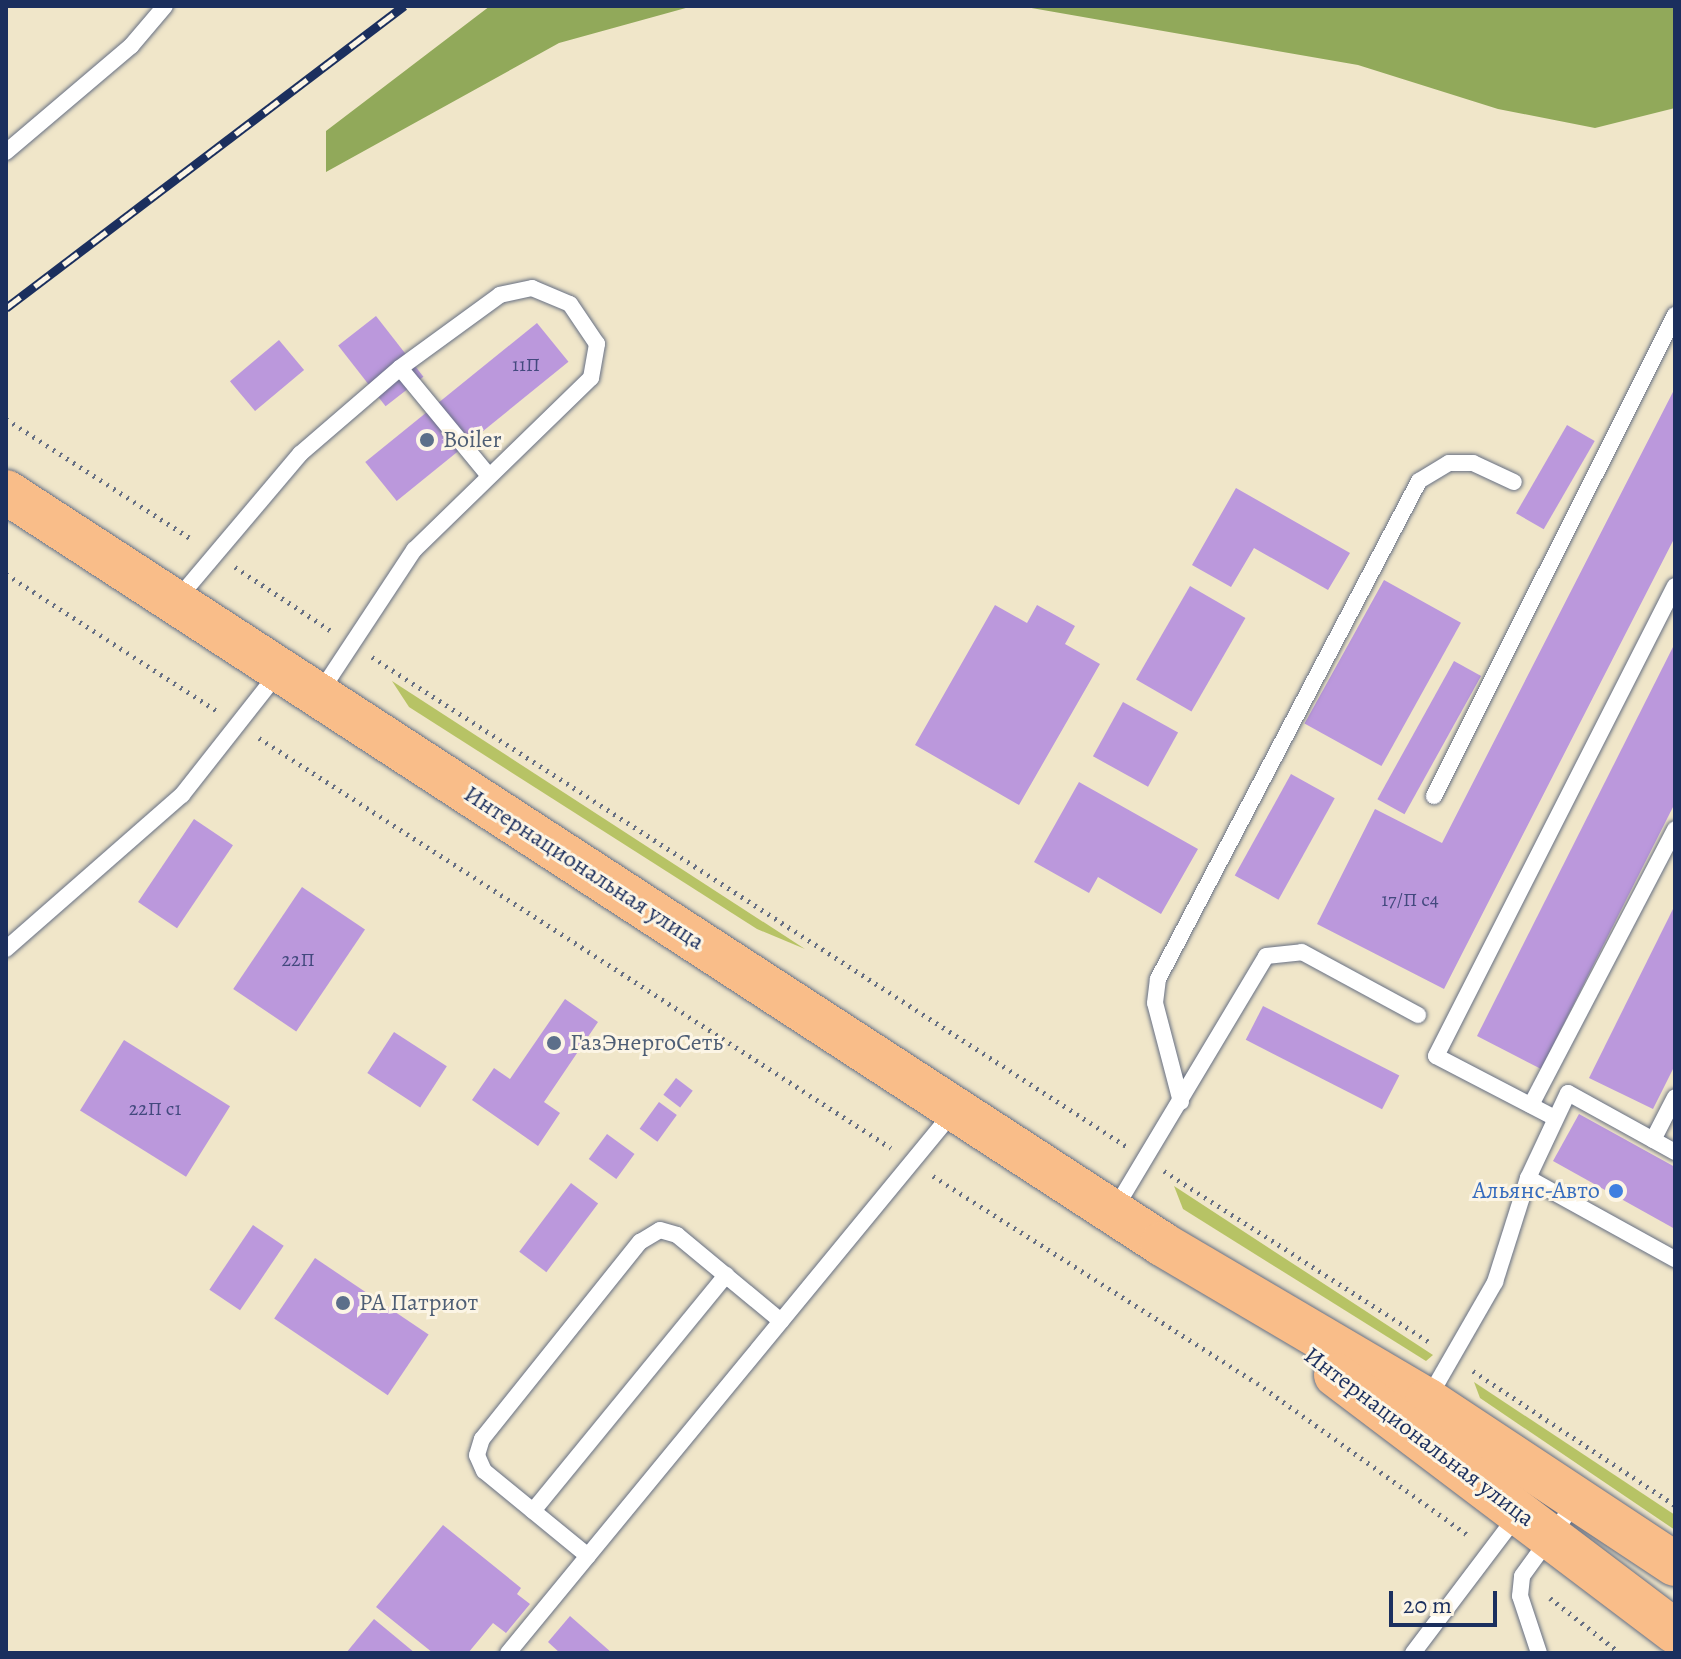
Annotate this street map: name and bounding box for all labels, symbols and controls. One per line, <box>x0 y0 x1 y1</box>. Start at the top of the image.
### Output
house number: 11П <box>512 352 540 376</box>
place label: Boiler <box>443 426 502 454</box>
marker: Boiler <box>418 431 436 449</box>
street label: Интернациональная улица <box>458 779 710 957</box>
house number: 17/П с4 <box>1381 887 1439 911</box>
house number: 22П <box>281 947 315 971</box>
place label: ГазЭнергоСеть <box>570 1029 723 1057</box>
marker: ГазЭнергоСеть <box>545 1034 563 1052</box>
house number: 22П с1 <box>129 1096 181 1120</box>
place label: Альянс-Авто <box>1472 1177 1600 1205</box>
marker: Альянс-Авто <box>1607 1182 1625 1200</box>
place label: РА Патриот <box>359 1289 478 1317</box>
marker: РА Патриот <box>334 1294 352 1312</box>
street label: Интернациональная улица <box>1298 1341 1540 1533</box>
scale bar <box>1393 1575 1501 1625</box>
text: 20 m <box>1403 1589 1452 1621</box>

